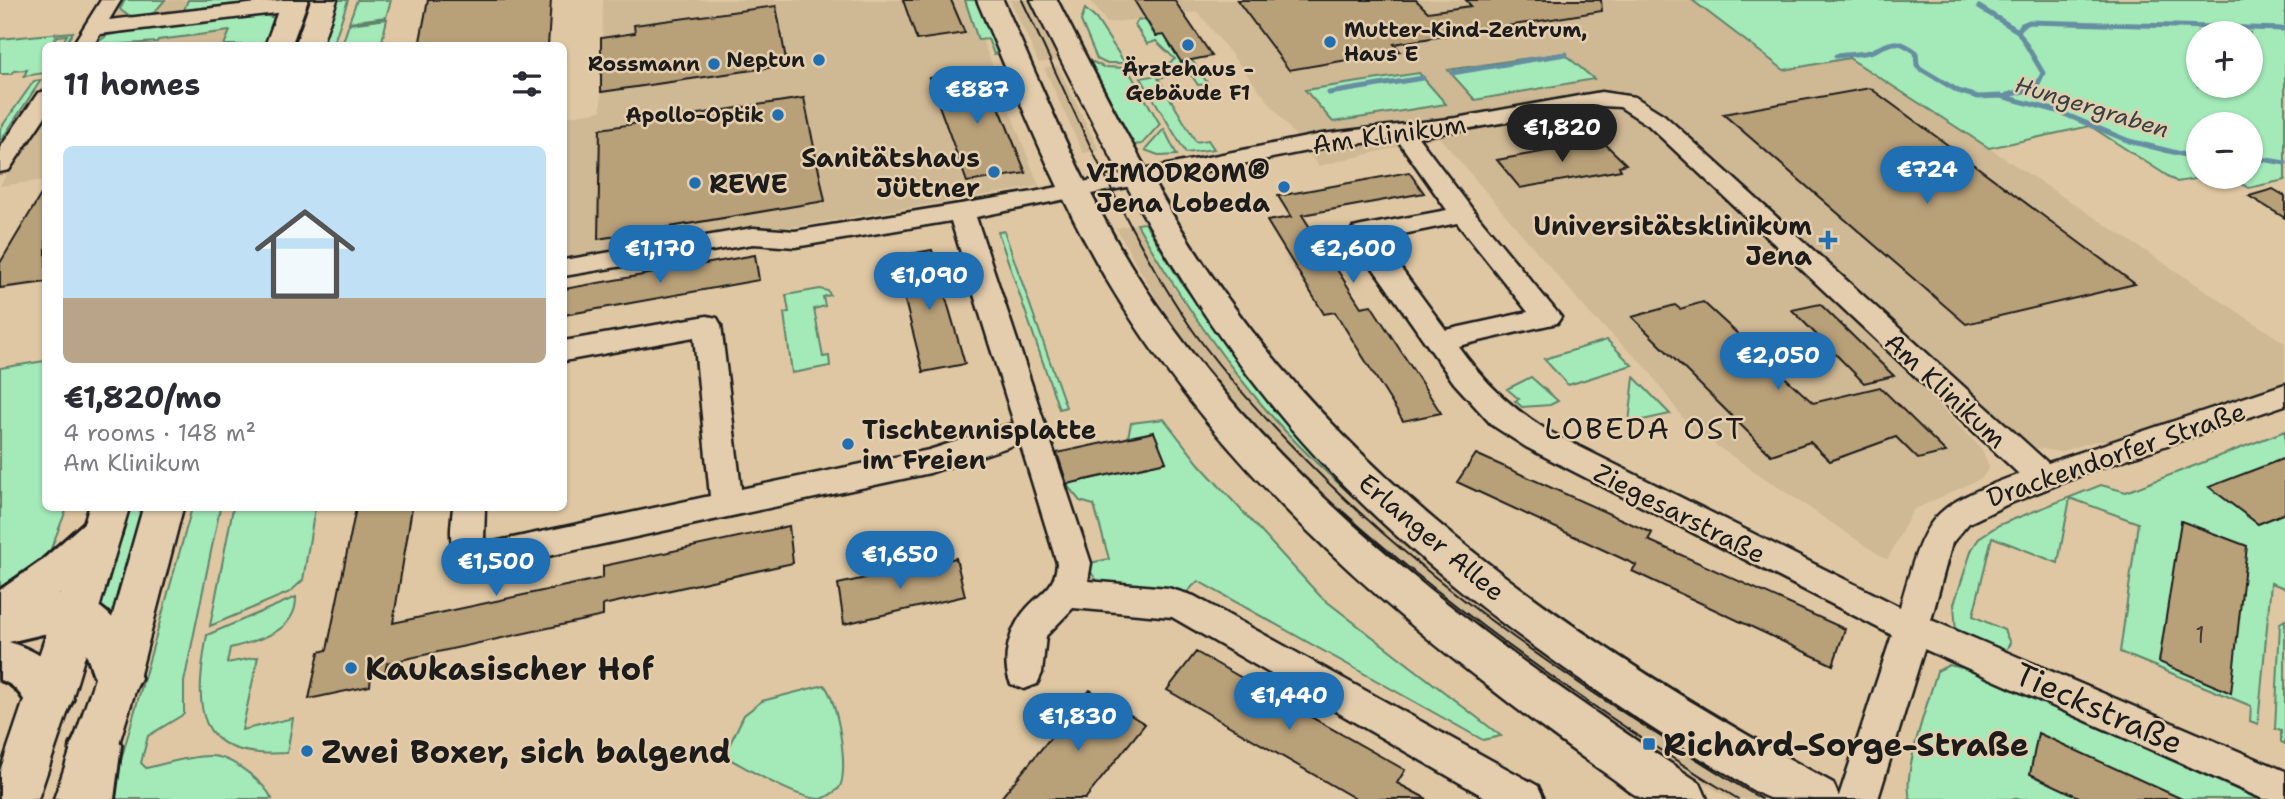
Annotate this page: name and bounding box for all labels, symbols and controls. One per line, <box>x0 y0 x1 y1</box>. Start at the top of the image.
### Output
place label: Mutter-Kind-Zentrum, Haus E <box>1344 16 1588 68</box>
map controls <box>2186 21 2263 189</box>
button: + <box>2186 21 2263 98</box>
marker: Mutter-Kind-Zentrum, Haus E <box>1322 34 1338 50</box>
marker: Ärztehaus - Gebäude F1 <box>1180 37 1196 53</box>
place label: Neptun <box>726 46 805 74</box>
place label: Rossmann <box>588 50 700 78</box>
marker: Neptun <box>811 52 827 68</box>
place label: Ärztehaus - Gebäude F1 <box>1122 55 1254 107</box>
marker: Rossmann <box>706 56 722 72</box>
text: 11 homes <box>63 64 200 105</box>
icon: filters <box>508 65 546 103</box>
pin: €887 <box>936 66 1018 126</box>
water label: Hungergraben <box>2011 69 2173 145</box>
text: €887 <box>945 74 1009 104</box>
place label: Apollo-Optik <box>625 101 764 129</box>
pin: €1,820 <box>1505 104 1619 164</box>
street label: Am Klinikum <box>1310 106 1468 162</box>
marker: Apollo-Optik <box>770 107 786 123</box>
text: €1,820 <box>1523 112 1601 142</box>
button: − <box>2186 112 2263 189</box>
place label: Sanitätshaus Jüttner <box>801 140 980 205</box>
pin: €724 <box>1886 146 1968 206</box>
text: €724 <box>1896 154 1958 184</box>
place label: VIMODROM® Jena Lobeda <box>1086 155 1270 220</box>
marker: Sanitätshaus Jüttner <box>986 164 1002 180</box>
place label: REWE <box>709 166 788 201</box>
marker: REWE <box>687 175 703 191</box>
marker: VIMODROM® Jena Lobeda <box>1276 179 1292 195</box>
icon: home <box>242 191 368 317</box>
place label: Universitätsklinikum Jena <box>1533 208 1812 273</box>
pin: €1,170 <box>603 226 717 285</box>
pin: €2,600 <box>1296 226 1410 285</box>
marker: Universitätsklinikum Jena <box>1818 230 1838 250</box>
text: €1,170 <box>625 233 695 263</box>
text: €2,600 <box>1310 233 1396 263</box>
pin: €1,090 <box>872 252 986 312</box>
text: €1,090 <box>890 260 968 290</box>
street label: Am Klinikum <box>1877 324 2015 456</box>
pin: €2,050 <box>1721 332 1835 392</box>
text: €2,050 <box>1736 340 1820 370</box>
text: €1,820/mo <box>63 377 222 418</box>
street label: Drackendorfer Straße <box>1982 393 2250 515</box>
district label: LOBEDA OST <box>1544 408 1746 449</box>
place label: Tischtennisplatte im Freien <box>862 412 1096 477</box>
text: 4 rooms · 148 m² <box>63 418 256 448</box>
marker: Tischtennisplatte im Freien <box>840 436 856 452</box>
text: Am Klinikum <box>63 448 200 478</box>
street label: Ziegesarstraße <box>1588 455 1772 571</box>
street label: Erlanger Allee <box>1351 465 1513 609</box>
pin: €1,650 <box>843 532 957 591</box>
pin: €1,500 <box>439 538 553 598</box>
text: €1,650 <box>862 539 938 569</box>
text: €1,500 <box>457 546 535 576</box>
house number: 1 <box>2195 620 2205 650</box>
place label: Kaukasischer Hof <box>365 647 654 690</box>
street label: Tieckstraße <box>2008 652 2190 764</box>
marker: Kaukasischer Hof <box>343 660 359 676</box>
pin: €1,440 <box>1232 672 1346 732</box>
text: €1,440 <box>1250 680 1328 710</box>
pin: €1,830 <box>1021 694 1135 753</box>
text: €1,830 <box>1039 701 1117 731</box>
place label: Richard-Sorge-Straße <box>1663 723 2029 766</box>
place label: Zwei Boxer, sich balgend <box>321 730 731 773</box>
marker: Richard-Sorge-Straße <box>1641 736 1657 752</box>
marker: Zwei Boxer, sich balgend <box>299 743 315 759</box>

